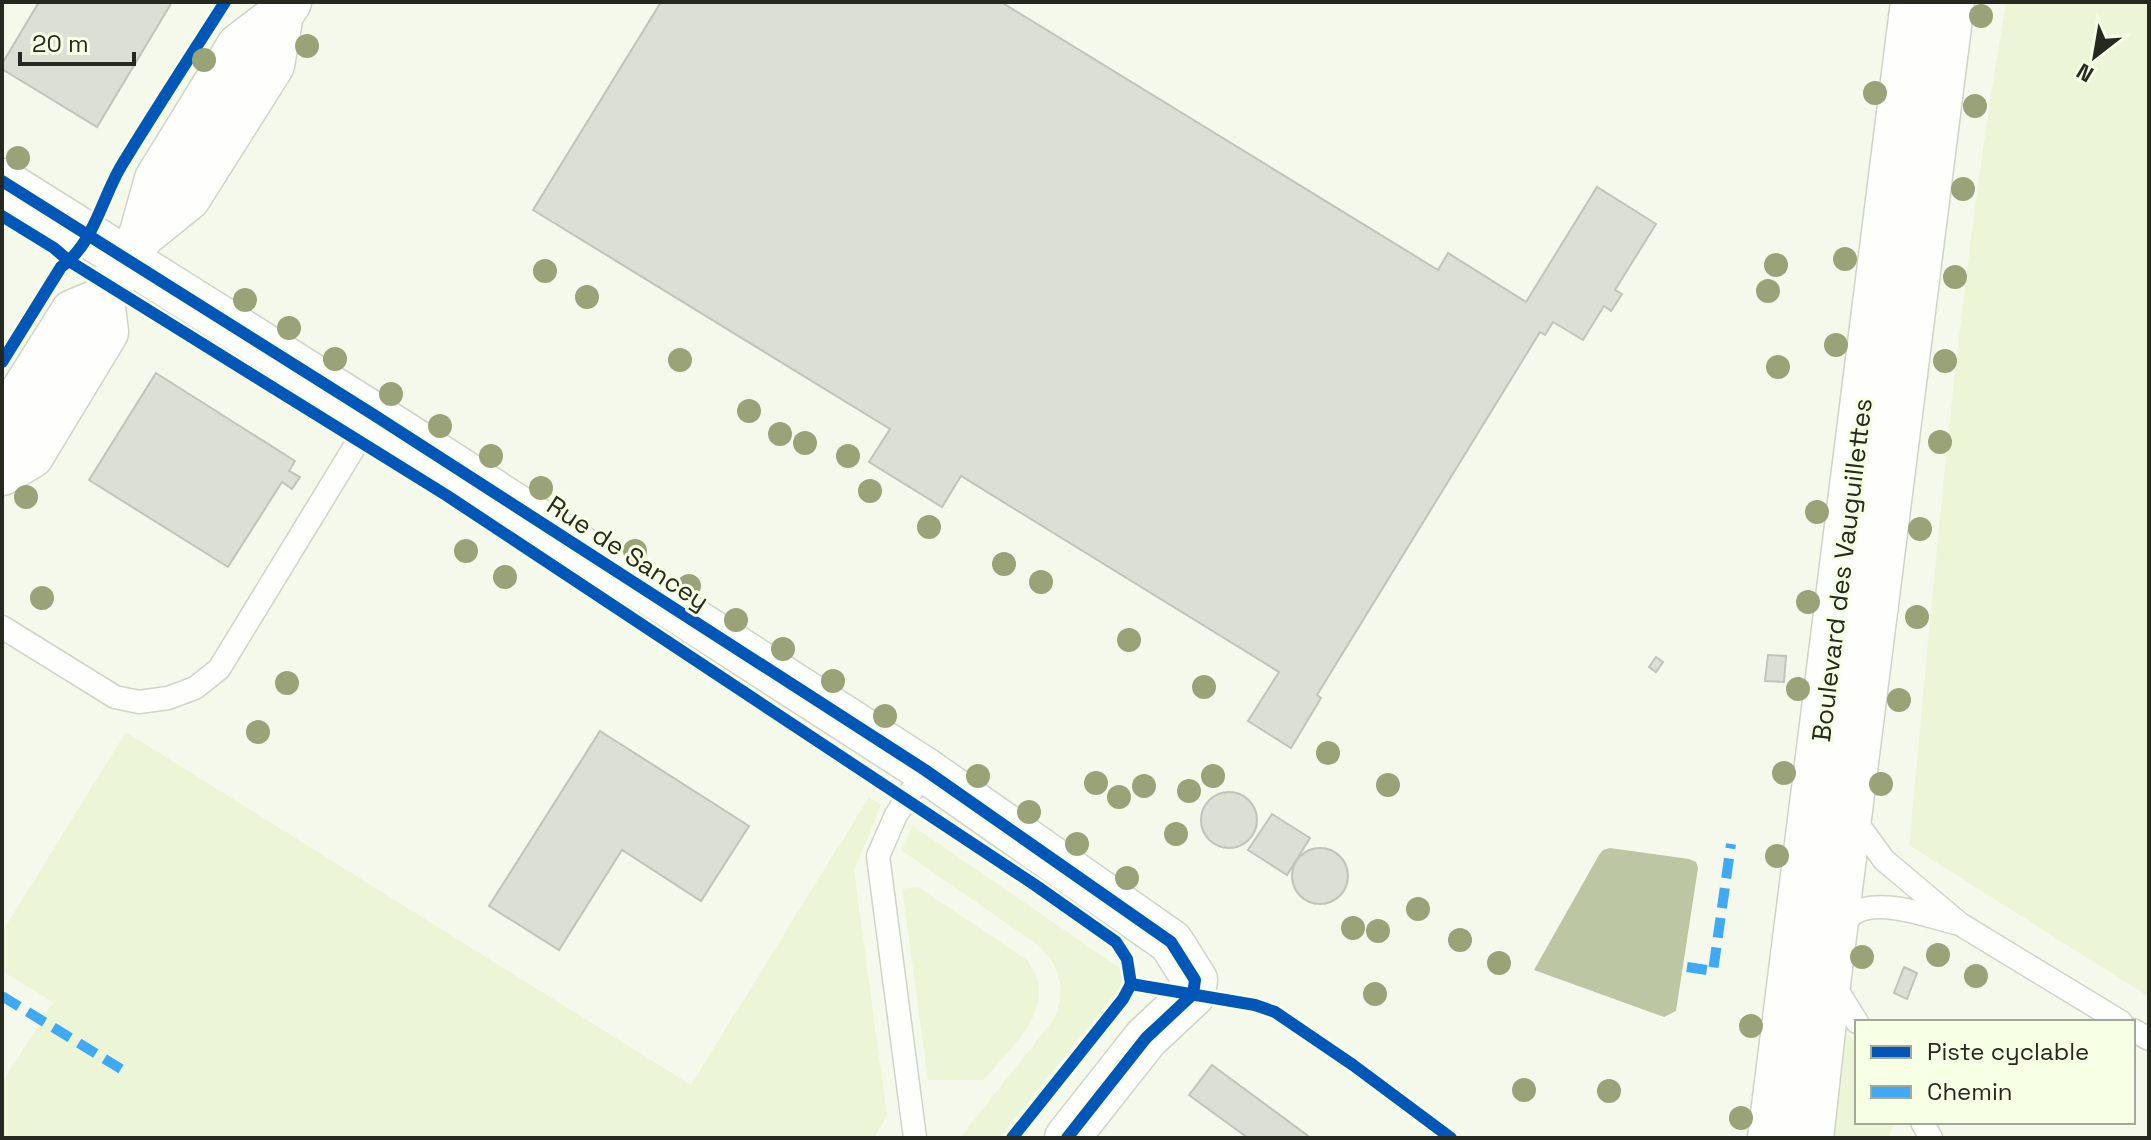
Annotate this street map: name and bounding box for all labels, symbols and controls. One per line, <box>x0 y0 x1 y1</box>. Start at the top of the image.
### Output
scale bar <box>20 16 134 66</box>
north arrow <box>2055 16 2135 96</box>
text: 20 m <box>32 28 89 59</box>
text: N <box>2071 57 2098 89</box>
street label: Boulevard des Vauguillettes <box>1804 396 1880 744</box>
street label: Rue de Sancey <box>540 488 716 618</box>
legend <box>1855 1020 2135 1124</box>
text: Piste cyclable <box>1927 1036 2089 1067</box>
text: Chemin <box>1927 1076 2013 1107</box>

